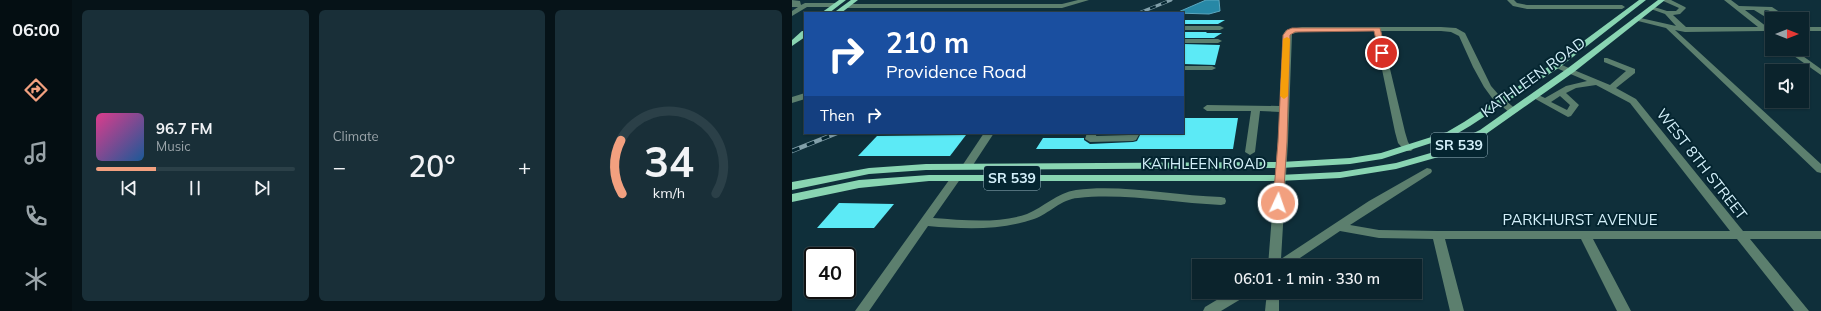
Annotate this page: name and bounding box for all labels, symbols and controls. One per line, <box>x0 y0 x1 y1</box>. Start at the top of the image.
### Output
north arrow <box>1765 12 1809 56</box>
map controls <box>1765 12 1809 108</box>
text: 06:00 <box>12 18 60 41</box>
text: 210 m <box>886 25 969 60</box>
icon: right <box>820 28 872 80</box>
street label: KATHLEEN ROAD <box>1477 33 1589 121</box>
pin <box>1365 36 1399 70</box>
icon: arrive <box>1371 42 1393 64</box>
text: Providence Road <box>886 60 1026 83</box>
button: sound <box>1765 64 1809 108</box>
icon: directions <box>22 76 50 104</box>
icon: right <box>863 104 885 126</box>
street label: WEST 8TH STREET <box>1653 105 1751 223</box>
text: Then <box>820 106 855 125</box>
text: 96.7 FM <box>156 119 212 138</box>
text: Climate <box>333 128 379 144</box>
road number: SR 539 <box>1431 133 1487 157</box>
text: 34 <box>644 134 694 186</box>
text: Music <box>156 138 191 154</box>
icon: music <box>22 139 50 167</box>
text: 20° <box>408 147 456 185</box>
text: − <box>333 153 346 181</box>
text: + <box>518 153 531 181</box>
street label: KATHLEEN ROAD <box>1142 154 1266 173</box>
road number: SR 539 <box>984 166 1040 190</box>
icon: previous <box>118 177 140 199</box>
icon: pause <box>184 177 206 199</box>
icon: next <box>251 177 273 199</box>
position arrow <box>1257 182 1299 224</box>
text: km/h <box>653 183 685 201</box>
icon: phone <box>22 202 50 230</box>
street label: PARKHURST AVENUE <box>1503 210 1658 229</box>
speed limit sign: 40 <box>804 247 856 299</box>
icon: climate <box>22 265 50 293</box>
text: 06:01 · 1 min · 330 m <box>1234 269 1380 288</box>

